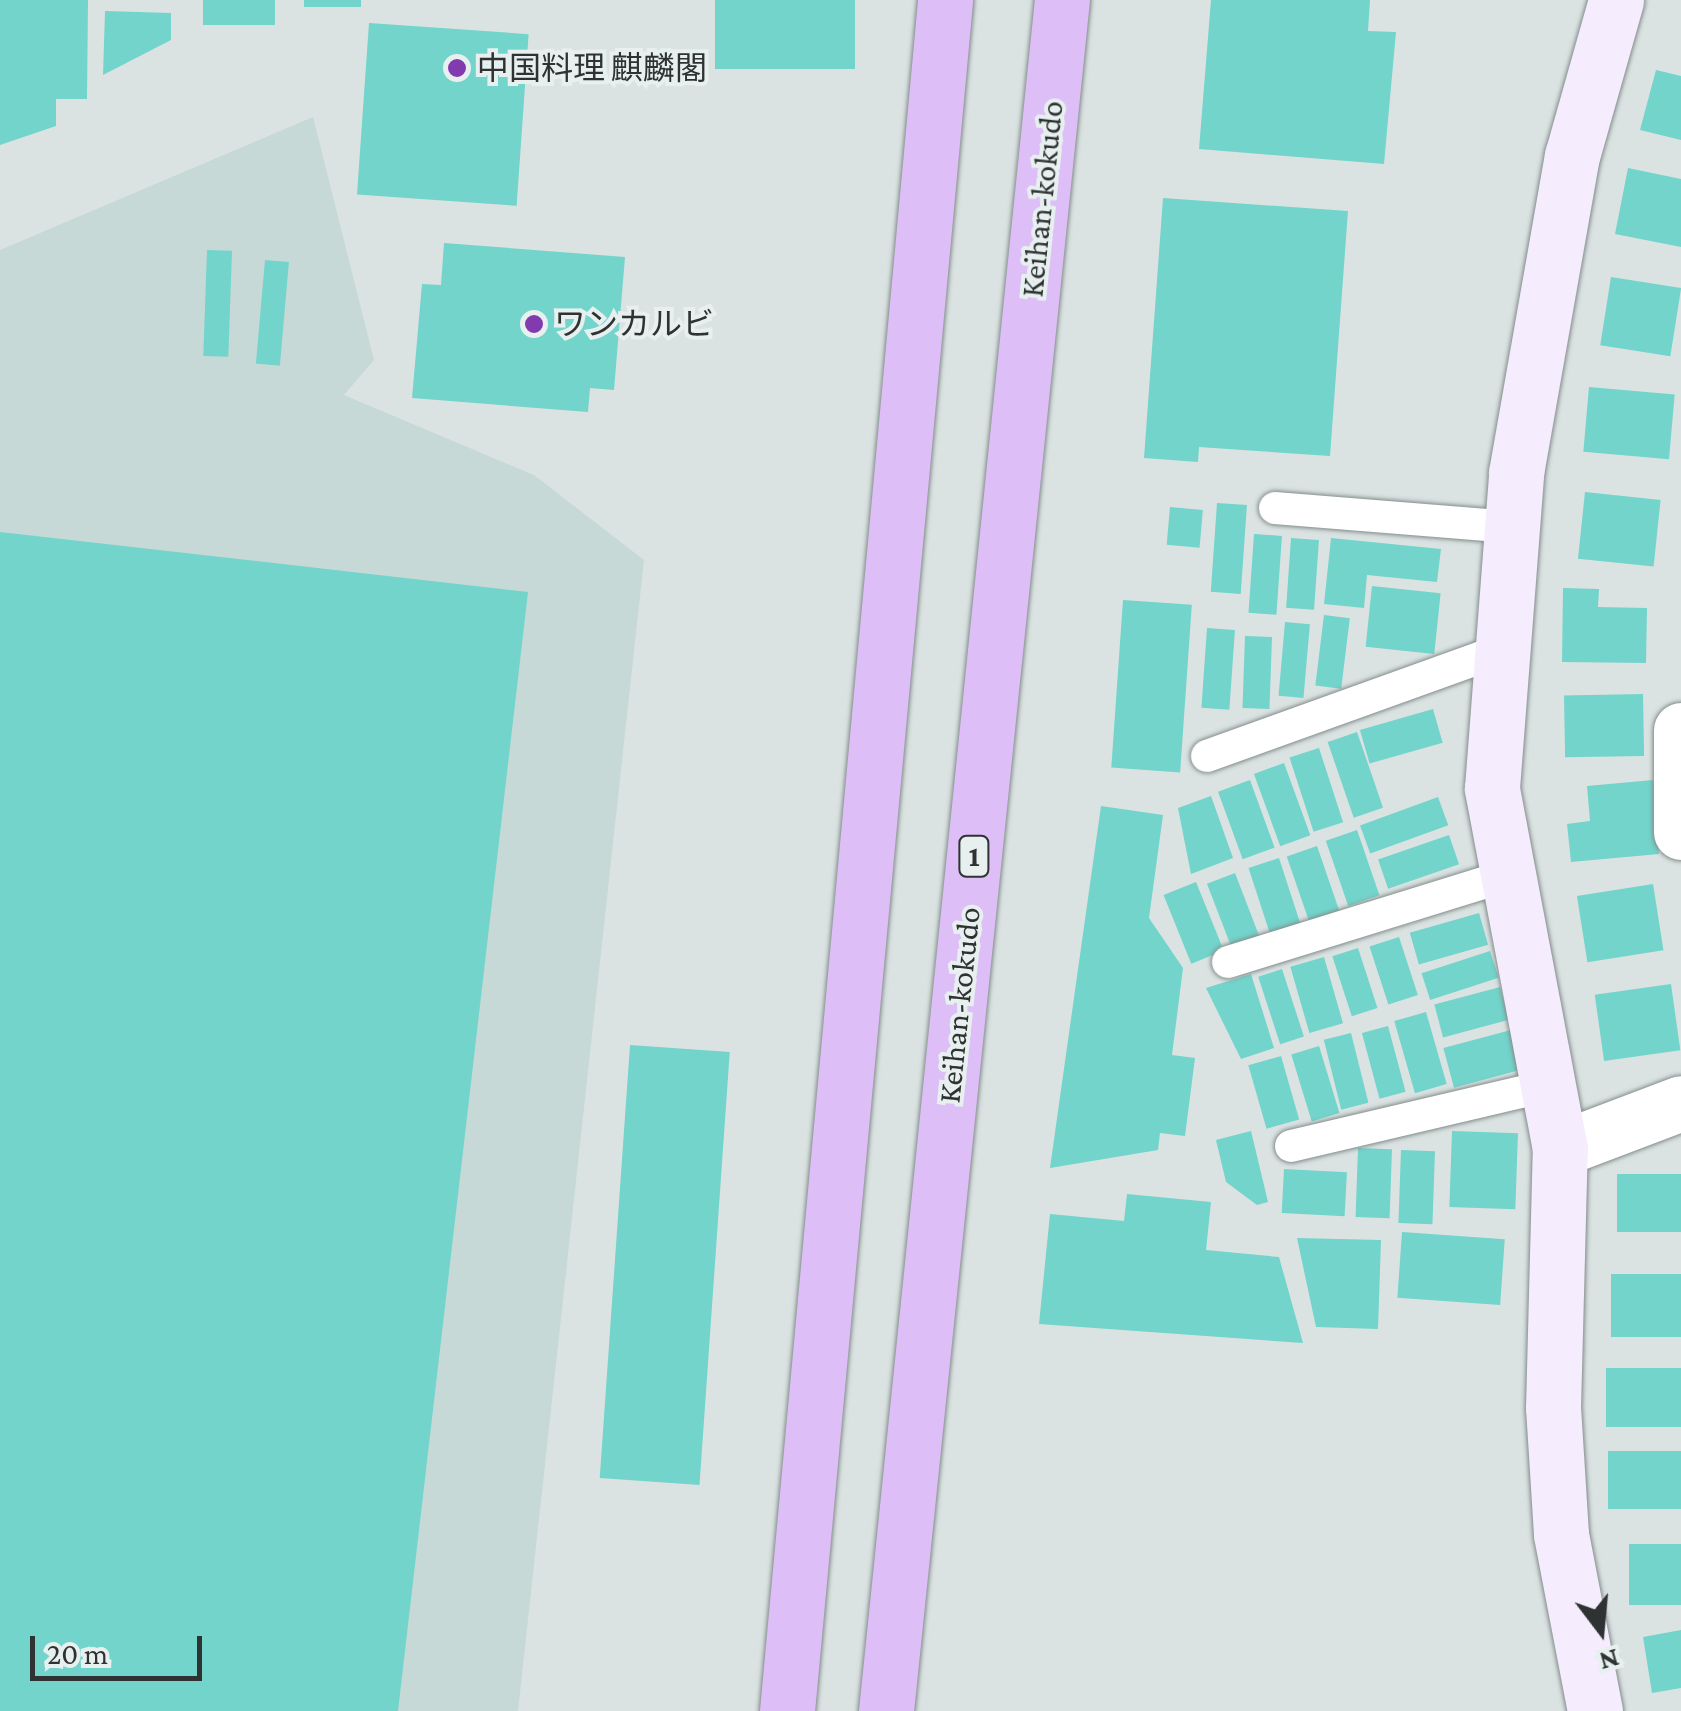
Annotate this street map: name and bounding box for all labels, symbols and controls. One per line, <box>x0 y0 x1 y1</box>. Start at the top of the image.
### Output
place label: 中国料理 麒麟閣 <box>477 49 707 87</box>
marker: 中国料理 麒麟閣 <box>446 57 468 79</box>
street label: Keihan-kokudo <box>1013 99 1071 299</box>
place label: ワンカルビ <box>554 305 714 343</box>
marker: ワンカルビ <box>523 313 545 335</box>
road number: 1 <box>956 831 992 881</box>
street label: Keihan-kokudo <box>930 905 988 1105</box>
north arrow <box>1551 1581 1651 1681</box>
scale bar <box>35 1616 208 1678</box>
text: 20 m <box>47 1637 108 1670</box>
text: N <box>1596 1643 1623 1678</box>

